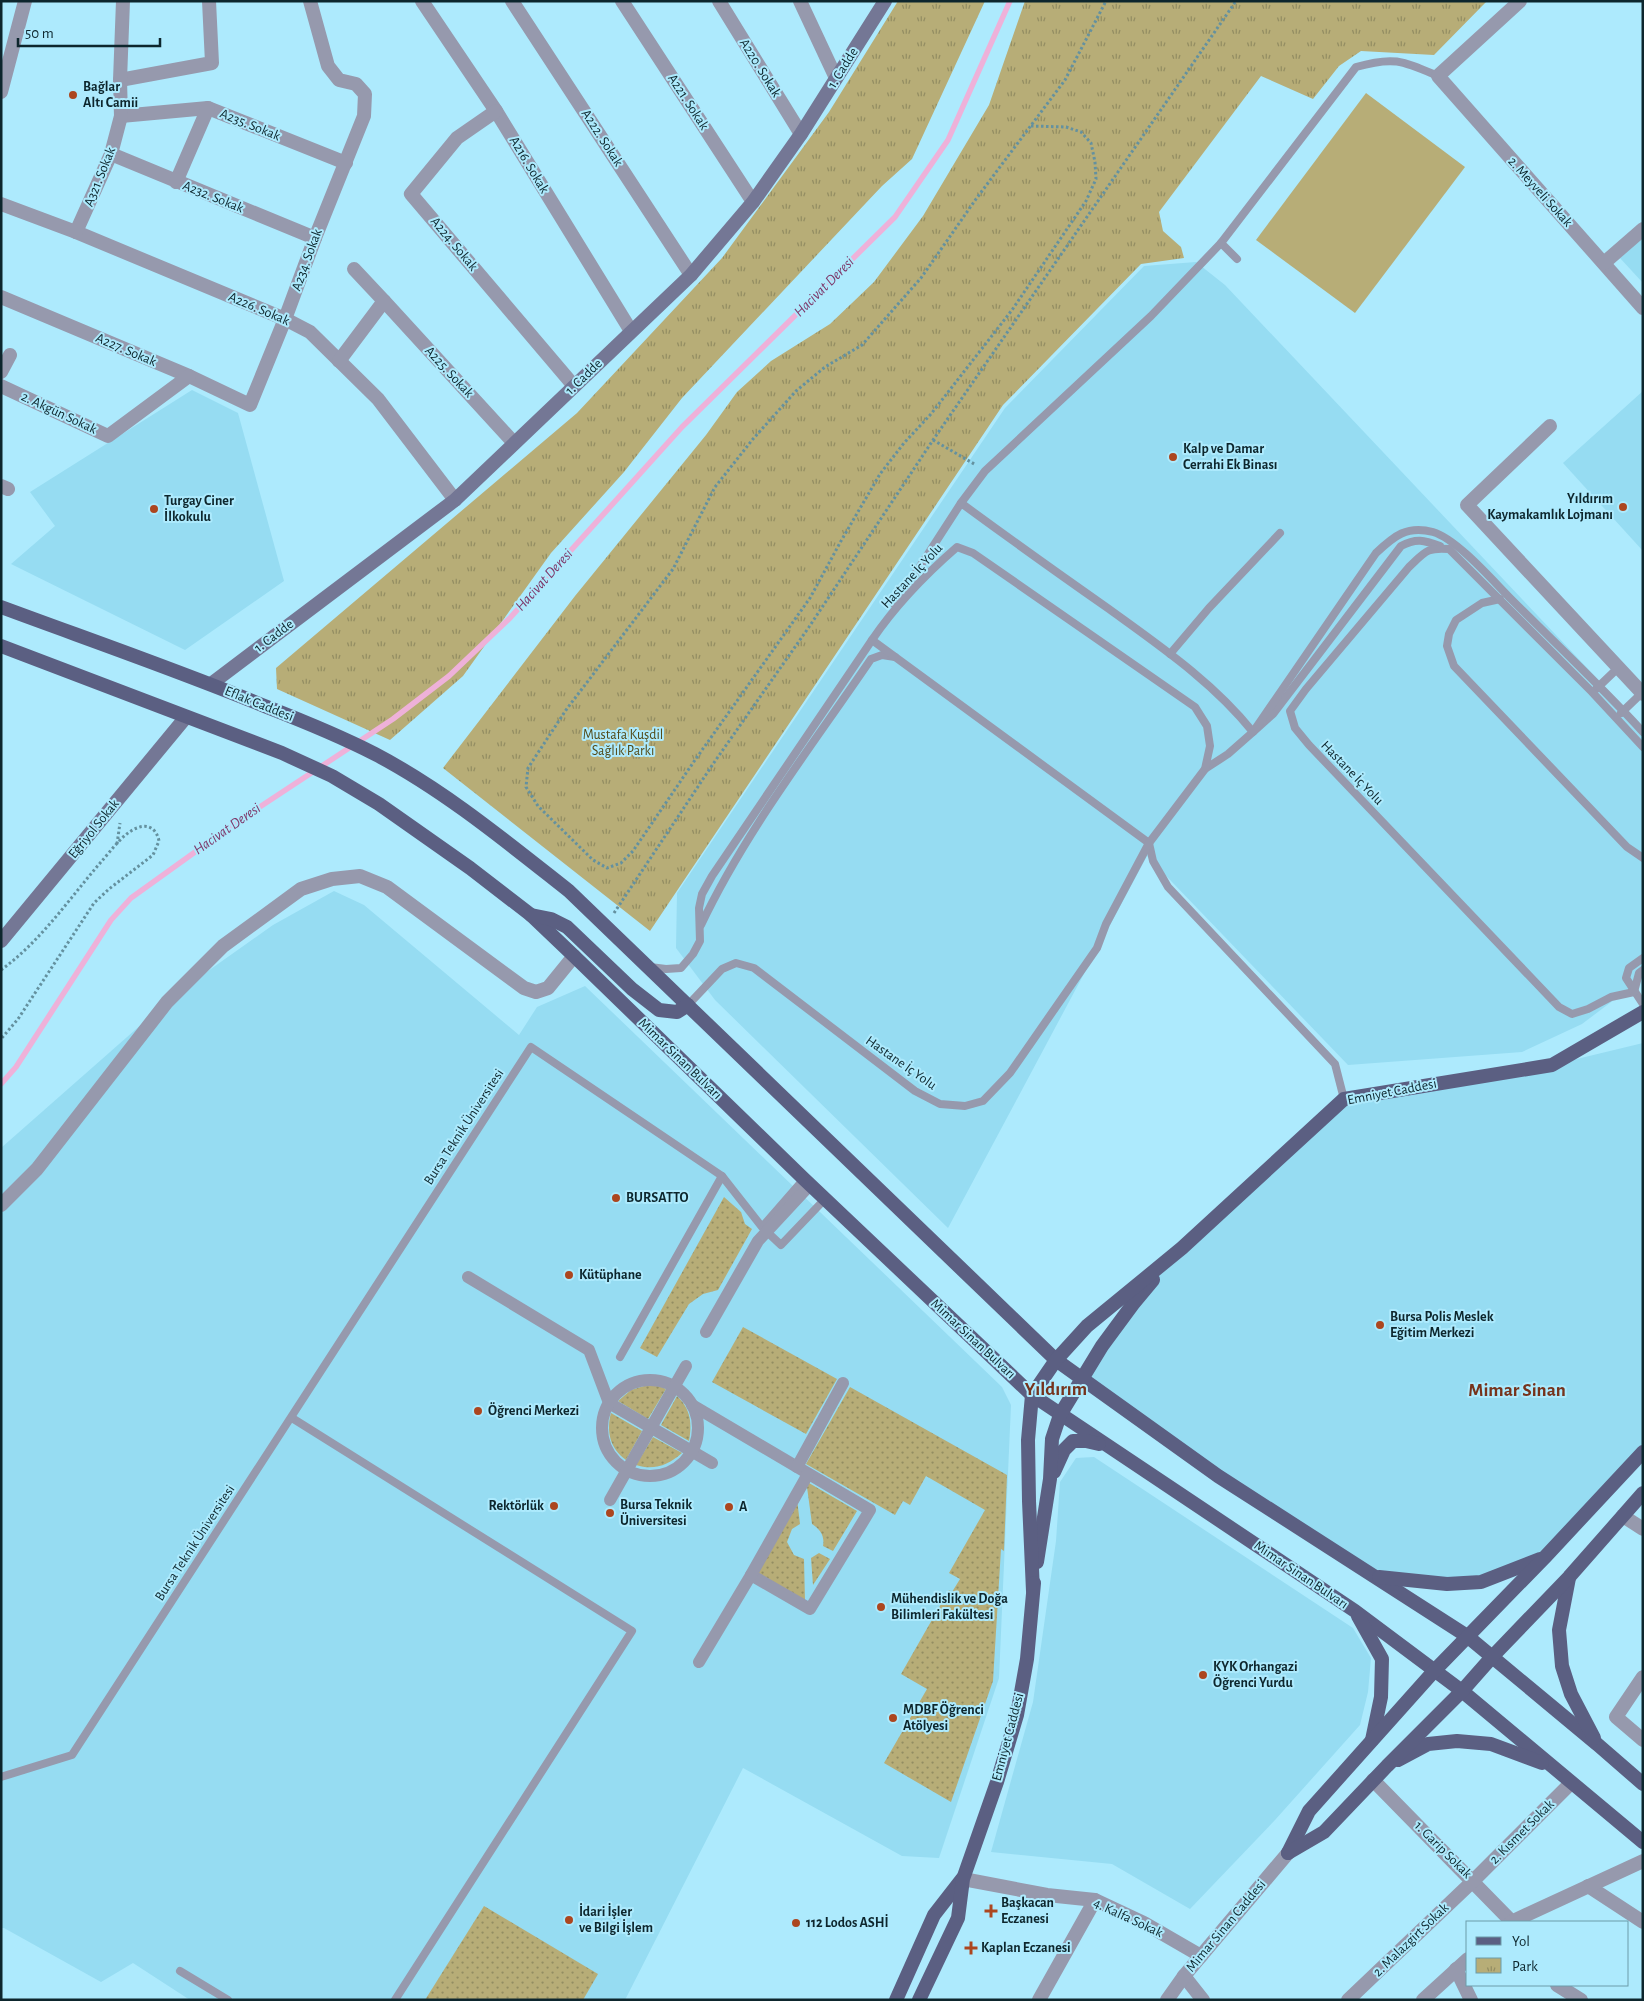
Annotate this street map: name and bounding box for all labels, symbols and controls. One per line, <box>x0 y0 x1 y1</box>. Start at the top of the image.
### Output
scale bar <box>18 15 160 47</box>
text: 50 m <box>25 26 54 41</box>
street label: A220. Sokak <box>737 36 784 100</box>
street label: 1. Cadde <box>825 45 861 91</box>
street label: A221. Sokak <box>665 72 711 133</box>
place label: Bağlar Altı Camii <box>83 80 138 110</box>
marker: Bağlar Altı Camii <box>67 89 79 101</box>
street label: A235. Sokak <box>218 107 283 144</box>
street label: A222. Sokak <box>578 107 626 170</box>
street label: A216. Sokak <box>507 134 552 196</box>
street label: A321. Sokak <box>82 145 118 209</box>
street label: 2. Meyveli Sokak <box>1505 154 1575 230</box>
street label: A232. Sokak <box>181 178 246 216</box>
street label: A224. Sokak <box>428 215 481 274</box>
street label: A234. Sokak <box>289 227 325 293</box>
water label: Hacivat Deresi <box>791 254 857 320</box>
street label: A226. Sokak <box>226 290 292 328</box>
street label: A227. Sokak <box>94 331 159 369</box>
street label: A225. Sokak <box>422 344 476 401</box>
street label: 1. Cadde <box>563 356 605 398</box>
street label: 2. Akgün Sokak <box>19 389 99 437</box>
place label: Kalp ve Damar Cerrahi Ek Binası <box>1183 442 1277 472</box>
marker: Kalp ve Damar Cerrahi Ek Binası <box>1167 451 1179 463</box>
place label: Yıldırım Kaymakamlık Lojmanı <box>1487 492 1613 522</box>
place label: Turgay Ciner İlkokulu <box>164 494 234 524</box>
marker: Yıldırım Kaymakamlık Lojmanı <box>1617 501 1629 513</box>
marker: Turgay Ciner İlkokulu <box>148 503 160 515</box>
street label: Hastane İç Yolu <box>876 539 945 611</box>
water label: Hacivat Deresi <box>512 546 576 614</box>
street label: 1. Cadde <box>252 617 296 655</box>
street label: Eflak Caddesi <box>223 684 295 724</box>
park label: Mustafa Kuşdil Sağlık Parkı <box>583 728 663 758</box>
street label: Hastane İç Yolu <box>1318 736 1388 808</box>
street label: Eğriyol Sokak <box>66 796 122 861</box>
water label: Hacivat Deresi <box>191 801 263 857</box>
street label: Mimar Sinan Bulvarı <box>636 1016 724 1102</box>
street label: Hastane İç Yolu <box>863 1031 941 1093</box>
street label: Bursa Teknik Üniversitesi <box>419 1065 507 1187</box>
street label: Emniyet Caddesi <box>1346 1076 1438 1108</box>
place label: BURSATTO <box>626 1191 689 1205</box>
marker: BURSATTO <box>610 1192 622 1204</box>
place label: Kütüphane <box>579 1268 642 1282</box>
marker: Kütüphane <box>563 1269 575 1281</box>
street label: Mimar Sinan Bulvarı <box>928 1296 1018 1382</box>
place label: Bursa Polis Meslek Eğitim Merkezi <box>1390 1310 1494 1340</box>
marker: Bursa Polis Meslek Eğitim Merkezi <box>1374 1319 1386 1331</box>
district label: Yıldırım <box>1025 1380 1087 1399</box>
district label: Mimar Sinan <box>1468 1381 1566 1400</box>
place label: Öğrenci Merkezi <box>488 1402 579 1418</box>
marker: Öğrenci Merkezi <box>472 1405 484 1417</box>
street label: Bursa Teknik Üniversitesi <box>150 1481 238 1603</box>
place label: Bursa Teknik Üniversitesi <box>620 1498 692 1528</box>
place label: Rektörlük <box>489 1499 544 1513</box>
marker: Rektörlük <box>548 1500 560 1512</box>
place label: A <box>739 1500 748 1514</box>
marker: A <box>723 1501 735 1513</box>
marker: Bursa Teknik Üniversitesi <box>604 1507 616 1519</box>
street label: Mimar Sinan Bulvarı <box>1252 1538 1350 1612</box>
place label: Mühendislik ve Doğa Bilimleri Fakültesi <box>891 1592 1008 1622</box>
marker: Mühendislik ve Doğa Bilimleri Fakültesi <box>875 1601 887 1613</box>
place label: KYK Orhangazi Öğrenci Yurdu <box>1213 1660 1298 1690</box>
marker: KYK Orhangazi Öğrenci Yurdu <box>1197 1669 1209 1681</box>
street label: Emniyet Caddesi <box>990 1691 1026 1783</box>
place label: MDBF Öğrenci Atölyesi <box>903 1701 984 1733</box>
marker: MDBF Öğrenci Atölyesi <box>887 1712 899 1724</box>
street label: 2. Kısmet Sokak <box>1487 1797 1557 1867</box>
street label: 1. Garip Sokak <box>1412 1819 1475 1882</box>
street label: Mimar Sinan Caddesi <box>1184 1877 1268 1975</box>
place label: Başkacan Eczanesi <box>1001 1896 1054 1926</box>
street label: 4. Kalfa Sokak <box>1091 1896 1165 1940</box>
street label: 2. Malazgirt Sokak <box>1371 1900 1452 1979</box>
place label: İdari İşler ve Bilgi İşlem <box>579 1903 653 1935</box>
marker: Başkacan Eczanesi <box>985 1905 997 1917</box>
marker: İdari İşler ve Bilgi İşlem <box>563 1914 575 1926</box>
place label: 112 Lodos ASHİ <box>806 1914 889 1930</box>
marker: 112 Lodos ASHİ <box>790 1917 802 1929</box>
legend <box>1466 1921 1629 1986</box>
text: Yol <box>1512 1934 1530 1949</box>
place label: Kaplan Eczanesi <box>981 1941 1071 1955</box>
marker: Kaplan Eczanesi <box>965 1942 977 1954</box>
text: Park <box>1512 1959 1538 1974</box>

